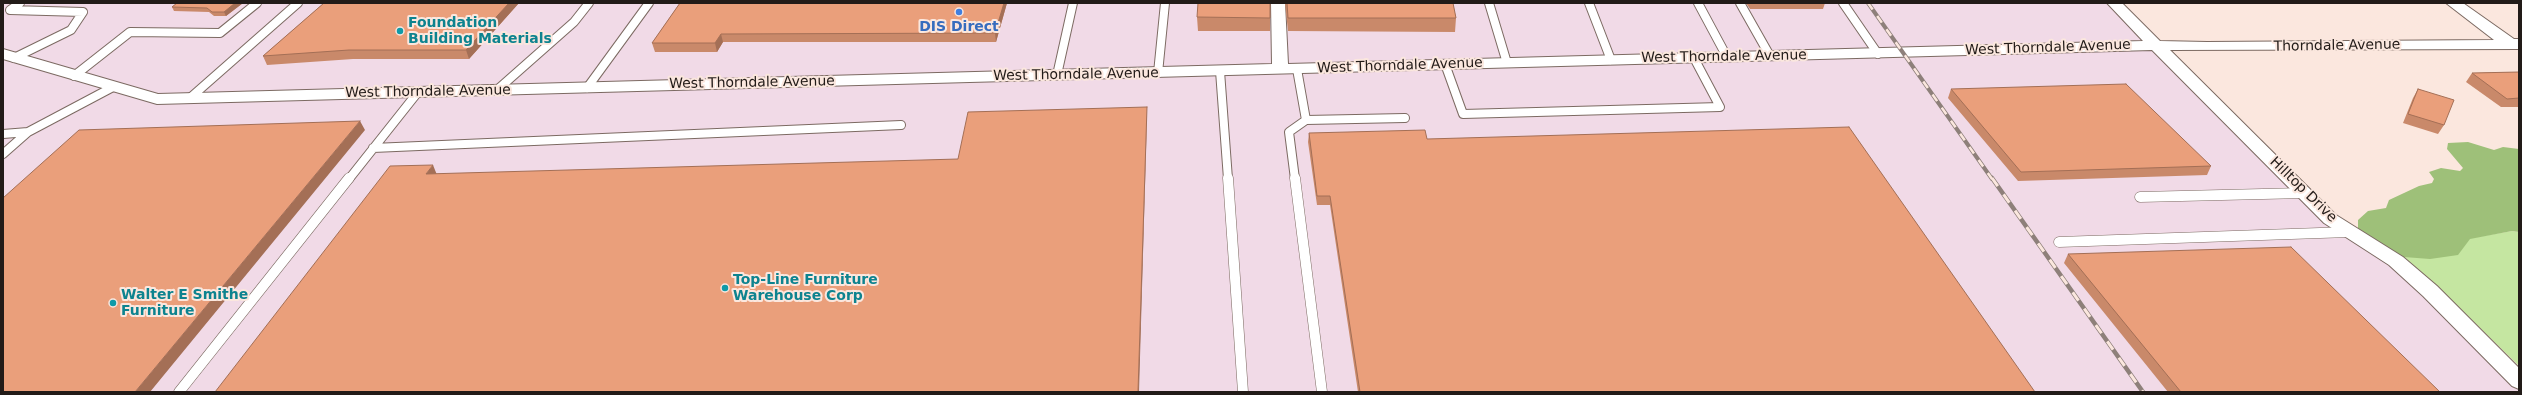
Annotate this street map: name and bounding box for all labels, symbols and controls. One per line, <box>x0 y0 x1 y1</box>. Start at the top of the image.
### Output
marker: DIS Direct <box>954 7 964 17</box>
place label: Foundation Building Materials <box>408 15 552 48</box>
place label: DIS Direct <box>919 19 999 35</box>
marker: Foundation Building Materials <box>395 26 405 36</box>
street label: Thorndale Avenue <box>2273 36 2401 56</box>
street label: West Thorndale Avenue <box>1965 37 2131 59</box>
street label: West Thorndale Avenue <box>1641 47 1807 67</box>
street label: West Thorndale Avenue <box>1317 55 1483 77</box>
street label: West Thorndale Avenue <box>993 65 1159 85</box>
street label: West Thorndale Avenue <box>669 73 835 93</box>
street label: West Thorndale Avenue <box>345 82 511 102</box>
street label: Hilltop Drive <box>2266 154 2340 226</box>
place label: Top-Line Furniture Warehouse Corp <box>733 272 878 304</box>
marker: Top-Line Furniture Warehouse Corp <box>720 283 730 293</box>
place label: Walter E Smithe Furniture <box>121 287 248 320</box>
marker: Walter E Smithe Furniture <box>108 298 118 308</box>

